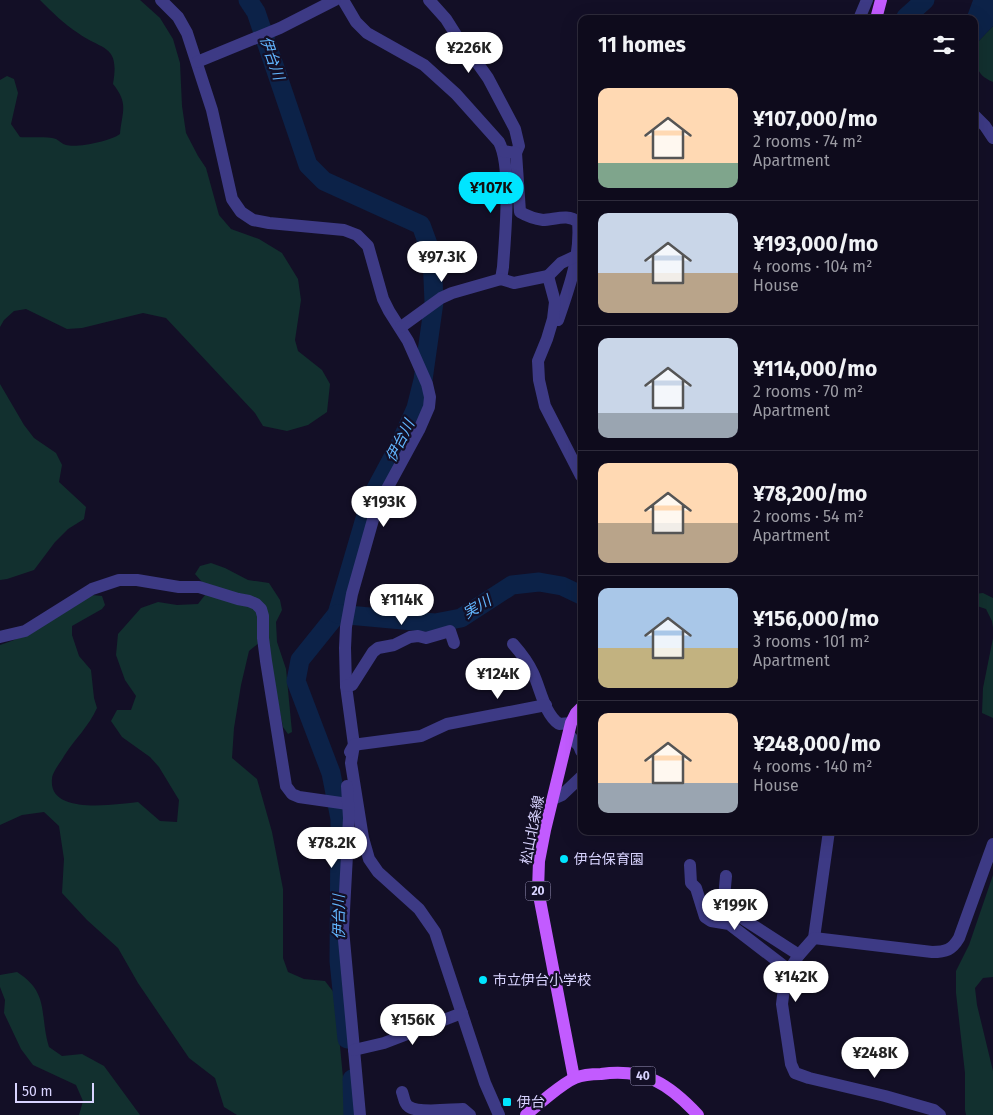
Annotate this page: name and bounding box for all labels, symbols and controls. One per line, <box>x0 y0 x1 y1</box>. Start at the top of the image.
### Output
icon: filters <box>930 31 958 59</box>
pin: ¥226K <box>434 32 504 74</box>
text: 11 homes <box>598 32 686 58</box>
water label: 伊台川 <box>256 34 288 84</box>
text: ¥226K <box>447 38 491 57</box>
text: ¥107,000/mo <box>753 106 878 132</box>
icon: home <box>638 108 698 168</box>
text: 2 rooms · 74 m² <box>753 132 862 151</box>
text: Apartment <box>753 151 830 170</box>
pin: ¥107K <box>456 172 526 214</box>
text: ¥107K <box>470 178 512 197</box>
text: ¥193,000/mo <box>753 231 878 257</box>
icon: home <box>638 233 698 293</box>
pin: ¥97.3K <box>401 240 483 283</box>
text: ¥97.3K <box>418 247 466 266</box>
text: 4 rooms · 104 m² <box>753 257 872 276</box>
text: House <box>753 276 799 295</box>
text: ¥114,000/mo <box>753 356 877 382</box>
icon: home <box>638 358 698 418</box>
text: 2 rooms · 70 m² <box>753 382 863 401</box>
text: Apartment <box>753 401 830 420</box>
water label: 伊台川 <box>382 415 419 465</box>
text: ¥78,200/mo <box>753 481 867 507</box>
icon: home <box>638 483 698 543</box>
pin: ¥193K <box>349 486 419 528</box>
text: ¥193K <box>362 492 406 511</box>
text: 2 rooms · 54 m² <box>753 507 864 526</box>
text: Apartment <box>753 526 830 545</box>
pin: ¥114K <box>367 584 437 626</box>
text: ¥114K <box>381 590 423 609</box>
water label: 実川 <box>460 591 496 622</box>
text: ¥156,000/mo <box>753 606 879 632</box>
icon: home <box>638 608 698 668</box>
text: 3 rooms · 101 m² <box>753 632 870 651</box>
text: Apartment <box>753 651 830 670</box>
pin: ¥124K <box>463 658 533 700</box>
text: ¥124K <box>476 664 520 683</box>
text: ¥248,000/mo <box>753 731 881 757</box>
icon: home <box>638 733 698 793</box>
text: 4 rooms · 140 m² <box>753 757 872 776</box>
text: House <box>753 776 799 795</box>
street label: 松山北条線 <box>517 794 548 866</box>
pin: ¥78.2K <box>291 826 373 869</box>
text: ¥78.2K <box>308 833 356 852</box>
place label: 伊台保育園 <box>574 851 644 868</box>
marker: 伊台保育園 <box>558 853 570 865</box>
road number: 20 <box>526 881 550 900</box>
pin: ¥199K <box>700 888 770 931</box>
water label: 伊台川 <box>330 893 348 940</box>
text: ¥199K <box>713 895 757 914</box>
pin: ¥142K <box>761 960 831 1003</box>
text: ¥142K <box>774 967 818 986</box>
place label: 市立伊台小学校 <box>493 972 591 989</box>
marker: 市立伊台小学校 <box>477 974 489 986</box>
pin: ¥156K <box>378 1004 448 1046</box>
text: ¥156K <box>391 1010 435 1029</box>
pin: ¥248K <box>840 1036 910 1079</box>
text: ¥248K <box>852 1043 898 1062</box>
road number: 40 <box>630 1066 656 1086</box>
scale bar <box>15 1080 94 1103</box>
text: 50 m <box>22 1083 53 1100</box>
place label: 伊台 <box>517 1094 545 1111</box>
marker: 伊台 <box>501 1096 513 1108</box>

